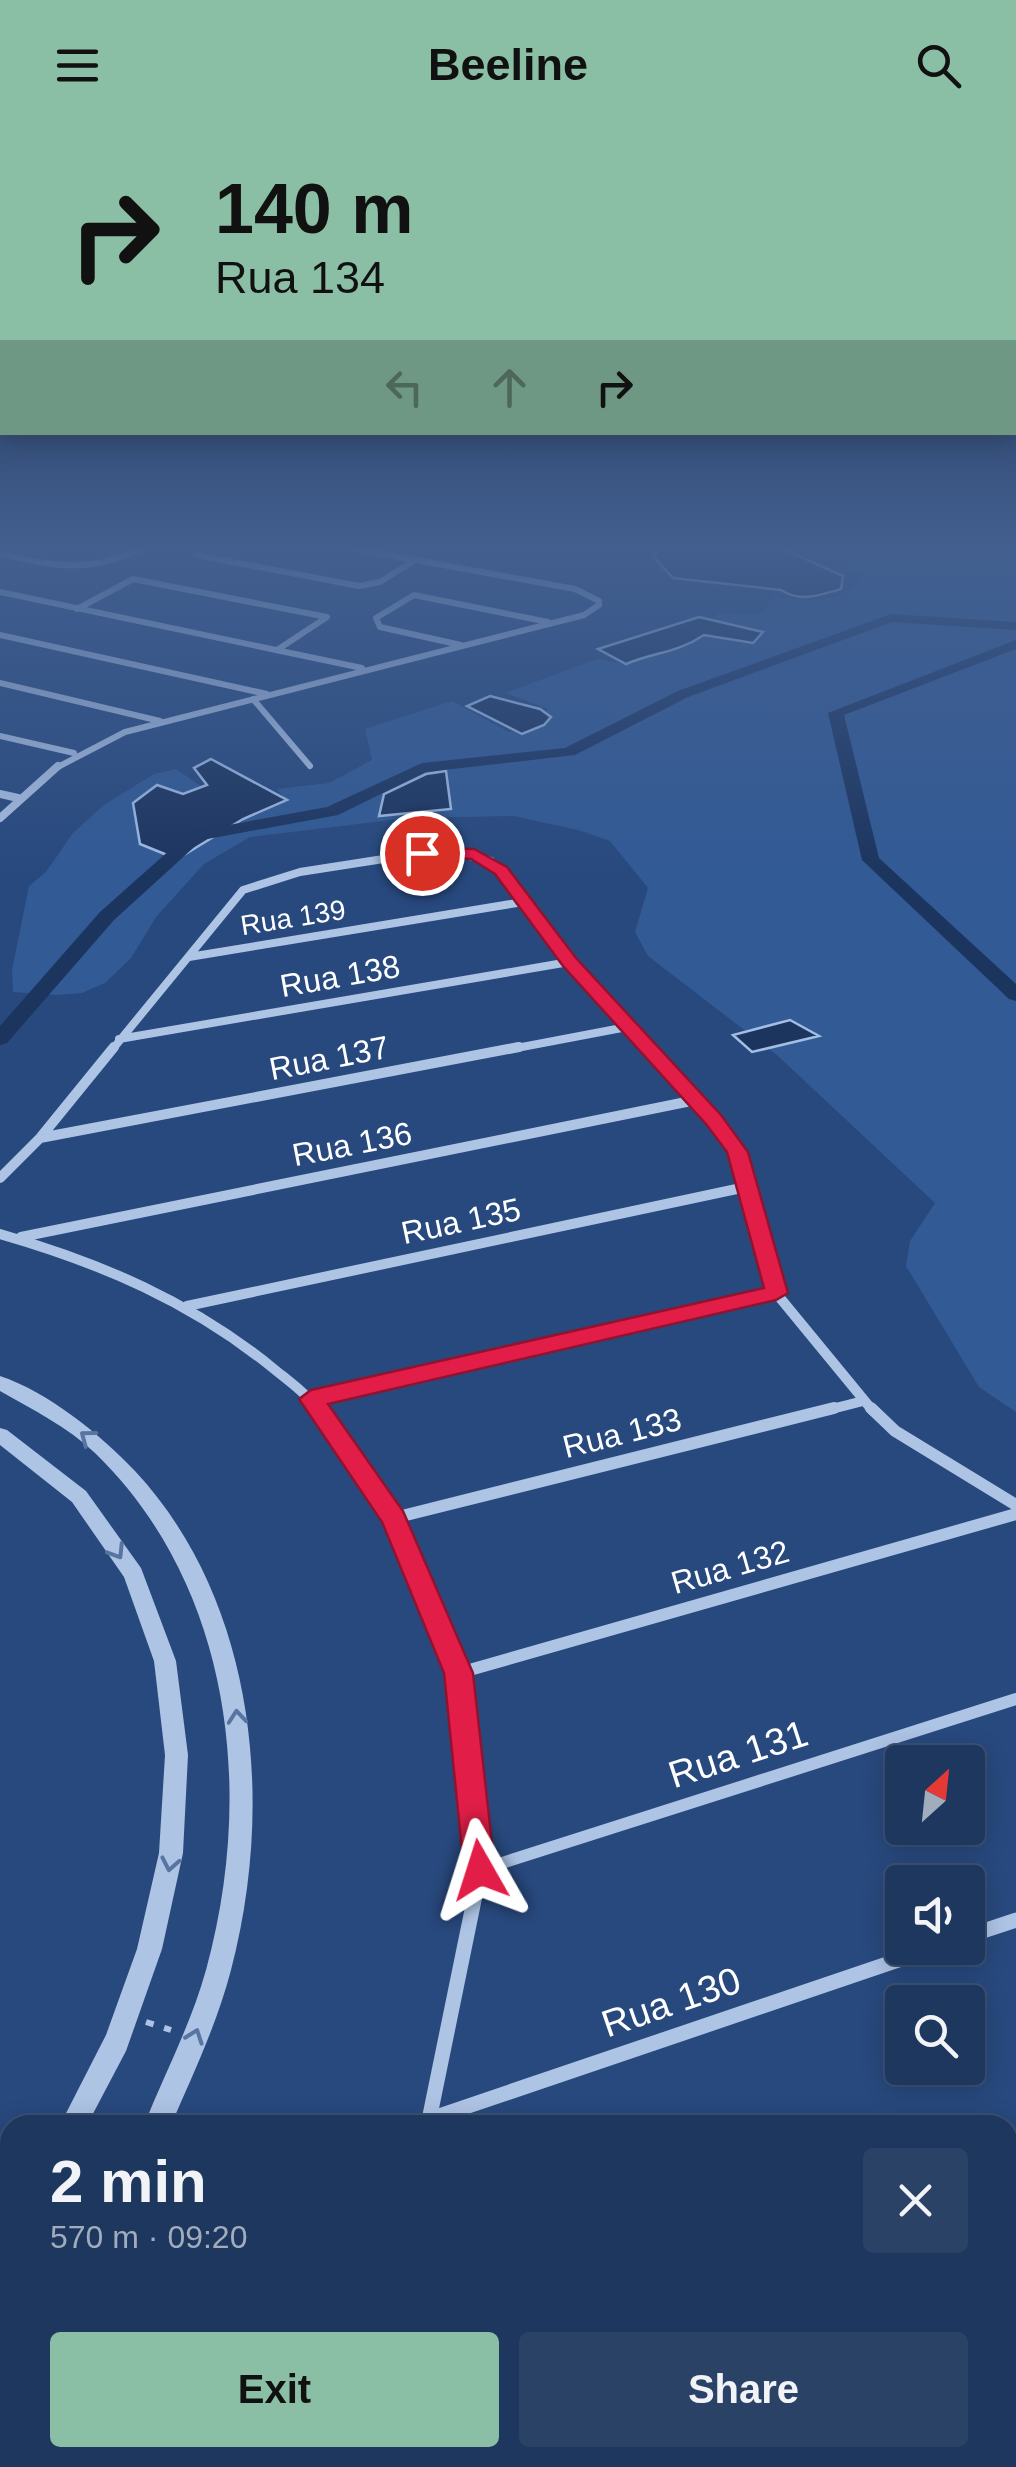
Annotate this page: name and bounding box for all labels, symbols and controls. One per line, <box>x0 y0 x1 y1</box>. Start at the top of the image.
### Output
icon: menu <box>50 38 105 93</box>
icon: search <box>911 38 966 93</box>
text: Beeline <box>428 39 588 90</box>
icon: right <box>50 170 180 300</box>
text: 140 m <box>215 170 413 248</box>
text: Rua 134 <box>215 252 385 303</box>
icon: left <box>377 360 432 415</box>
icon: ahead <box>482 360 537 415</box>
icon: right <box>587 360 642 415</box>
pin <box>380 811 465 896</box>
icon: arrive <box>395 826 450 881</box>
street label: Rua 139 <box>238 894 348 941</box>
street label: Rua 138 <box>277 948 403 1004</box>
street label: Rua 137 <box>266 1029 392 1087</box>
street label: Rua 136 <box>289 1115 415 1173</box>
street label: Rua 135 <box>398 1191 524 1251</box>
street label: Rua 133 <box>559 1401 685 1465</box>
one-way arrow <box>80 1431 98 1449</box>
street label: Rua 132 <box>667 1533 793 1601</box>
one-way arrow <box>105 1541 124 1559</box>
one-way arrow <box>226 1708 248 1724</box>
street label: Rua 131 <box>663 1712 813 1796</box>
north arrow <box>885 1745 985 1845</box>
map controls <box>885 1745 985 2085</box>
position arrow <box>428 1818 532 1922</box>
one-way arrow <box>160 1856 181 1873</box>
button: sound <box>885 1865 985 1965</box>
street label: Rua 130 <box>596 1959 746 2045</box>
button: search <box>885 1985 985 2085</box>
one-way arrow <box>183 2028 204 2045</box>
text: 2 min <box>50 2148 207 2215</box>
button: close <box>863 2148 968 2253</box>
text: 570 m · 09:20 <box>50 2219 247 2255</box>
button: Exit <box>50 2332 499 2447</box>
button: Share <box>519 2332 968 2447</box>

